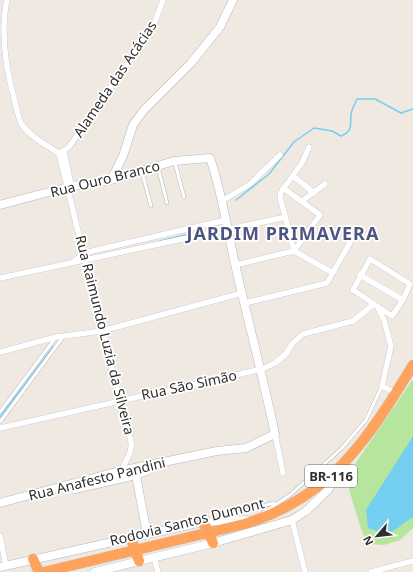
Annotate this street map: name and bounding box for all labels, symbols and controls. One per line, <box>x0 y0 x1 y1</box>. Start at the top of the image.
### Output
street label: Alameda das Acácias <box>68 16 161 141</box>
street label: Rua Ouro Branco <box>48 156 162 201</box>
district label: JARDIM PRIMAVERA <box>185 221 379 245</box>
street label: Rua Raimundo Luzia da Silveira <box>71 233 139 437</box>
street label: Rua São Simão <box>139 365 238 404</box>
street label: Rua Anafesto Pandini <box>26 452 167 505</box>
road number: BR-116 <box>305 465 357 487</box>
street label: Rodovia Santos Dumont <box>108 493 266 550</box>
north arrow <box>357 516 397 556</box>
text: N <box>359 533 376 548</box>

